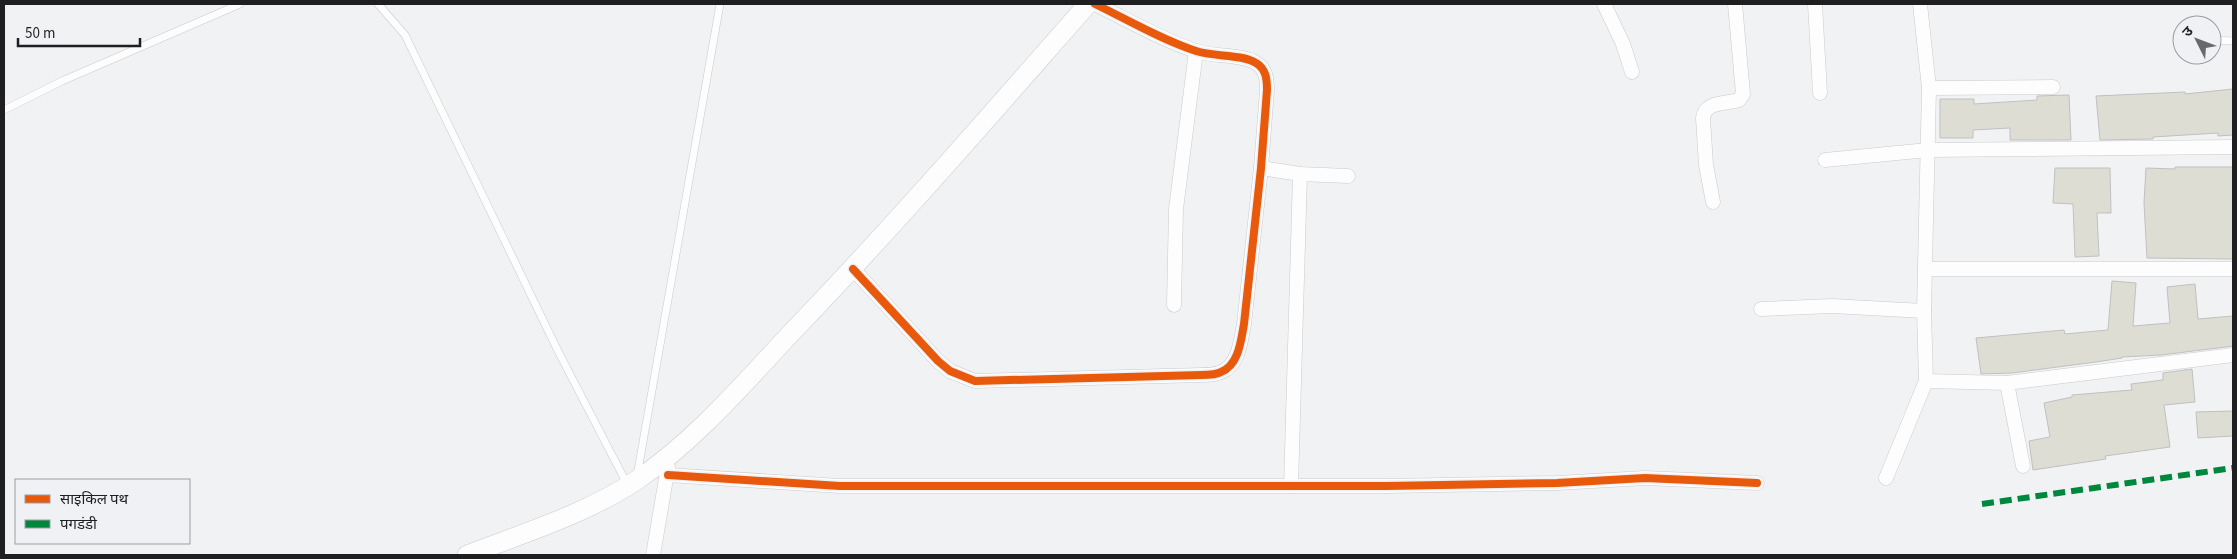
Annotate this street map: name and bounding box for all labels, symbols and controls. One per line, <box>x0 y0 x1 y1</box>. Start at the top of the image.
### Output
scale bar <box>18 15 140 47</box>
north arrow <box>2172 15 2222 65</box>
text: उ <box>2178 22 2199 42</box>
text: 50 m <box>25 23 55 44</box>
legend <box>15 479 190 544</box>
text: साइकिल पथ <box>60 489 128 510</box>
text: पगडंडी <box>60 514 98 535</box>

